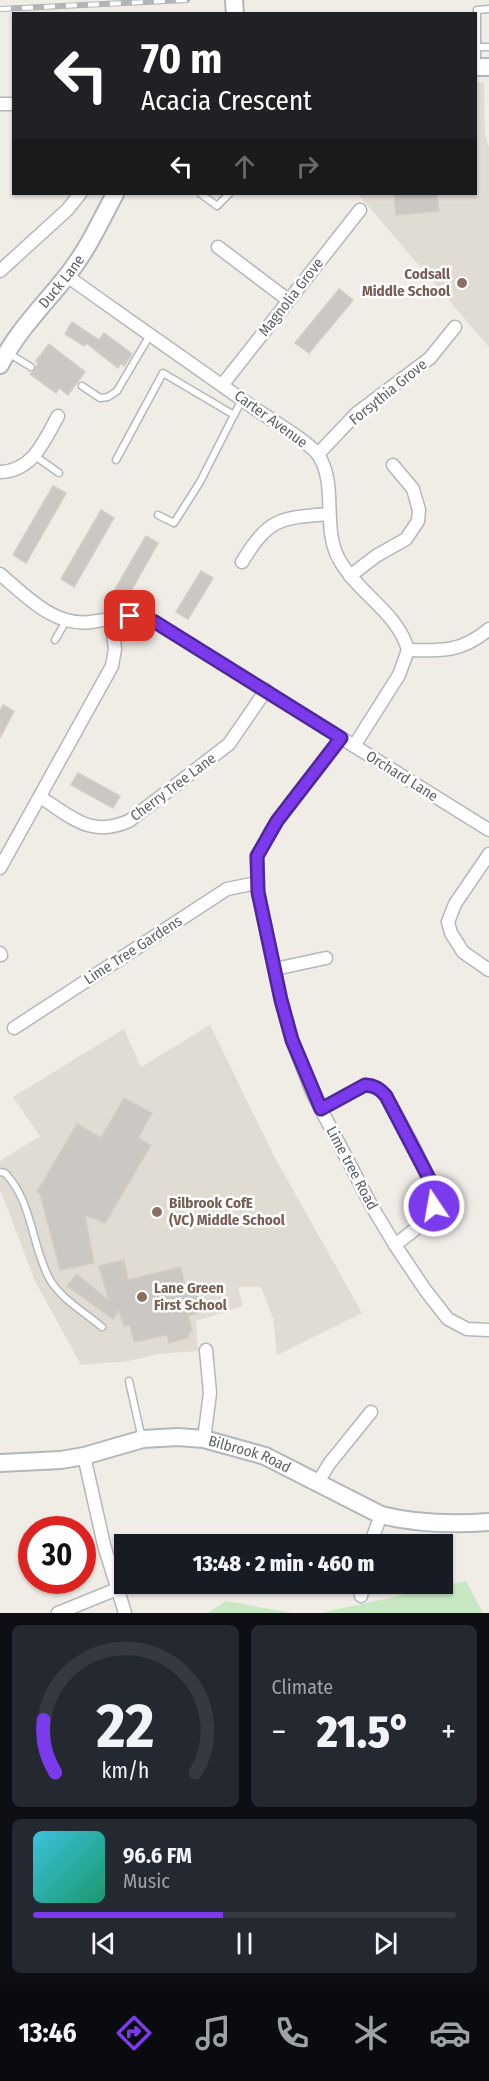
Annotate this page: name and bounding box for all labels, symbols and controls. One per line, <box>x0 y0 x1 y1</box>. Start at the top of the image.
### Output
text: 70 m <box>141 34 222 84</box>
icon: left <box>42 36 120 114</box>
text: Acacia Crescent <box>141 85 312 117</box>
icon: left <box>165 150 198 183</box>
icon: ahead <box>228 150 261 183</box>
icon: right <box>291 150 324 183</box>
street label: Duck Lane <box>35 252 88 312</box>
street label: Magnolia Grove <box>255 254 327 340</box>
place label: Codsall Middle School <box>362 265 451 300</box>
marker: Codsall Middle School <box>455 276 469 290</box>
street label: Forsythia Grove <box>346 355 430 429</box>
street label: Carter Avenue <box>231 386 311 452</box>
pin <box>104 590 155 641</box>
icon: arrive <box>113 599 146 632</box>
street label: Orchard Lane <box>363 747 441 805</box>
street label: Cherry Tree Lane <box>127 749 219 825</box>
street label: Lime Tree Gardens <box>81 912 185 988</box>
street label: Lime tree Road <box>322 1123 382 1213</box>
position arrow <box>402 1174 466 1238</box>
place label: Bilbrook CofE (VC) Middle School <box>169 1194 286 1229</box>
marker: Bilbrook CofE (VC) Middle School <box>150 1205 164 1219</box>
place label: Lane Green First School <box>154 1279 228 1314</box>
marker: Lane Green First School <box>135 1290 149 1304</box>
street label: Bilbrook Road <box>206 1432 294 1477</box>
speed limit sign: 30 <box>18 1516 96 1594</box>
text: 13:48 · 2 min · 460 m <box>193 1550 374 1577</box>
text: Climate <box>272 1675 333 1699</box>
text: 22 <box>95 1689 154 1764</box>
text: 21.5° <box>317 1705 411 1759</box>
text: − <box>272 1712 286 1752</box>
text: + <box>441 1712 456 1752</box>
text: km/h <box>101 1758 149 1784</box>
text: 96.6 FM <box>123 1842 192 1869</box>
text: Music <box>123 1869 170 1893</box>
icon: previous <box>87 1927 120 1960</box>
icon: pause <box>228 1927 261 1960</box>
icon: next <box>369 1927 402 1960</box>
icon: directions <box>113 2012 155 2054</box>
icon: music <box>192 2012 234 2054</box>
icon: phone <box>271 2012 313 2054</box>
icon: climate <box>350 2012 392 2054</box>
icon: car <box>429 2012 471 2054</box>
text: 13:46 <box>18 2017 77 2049</box>

